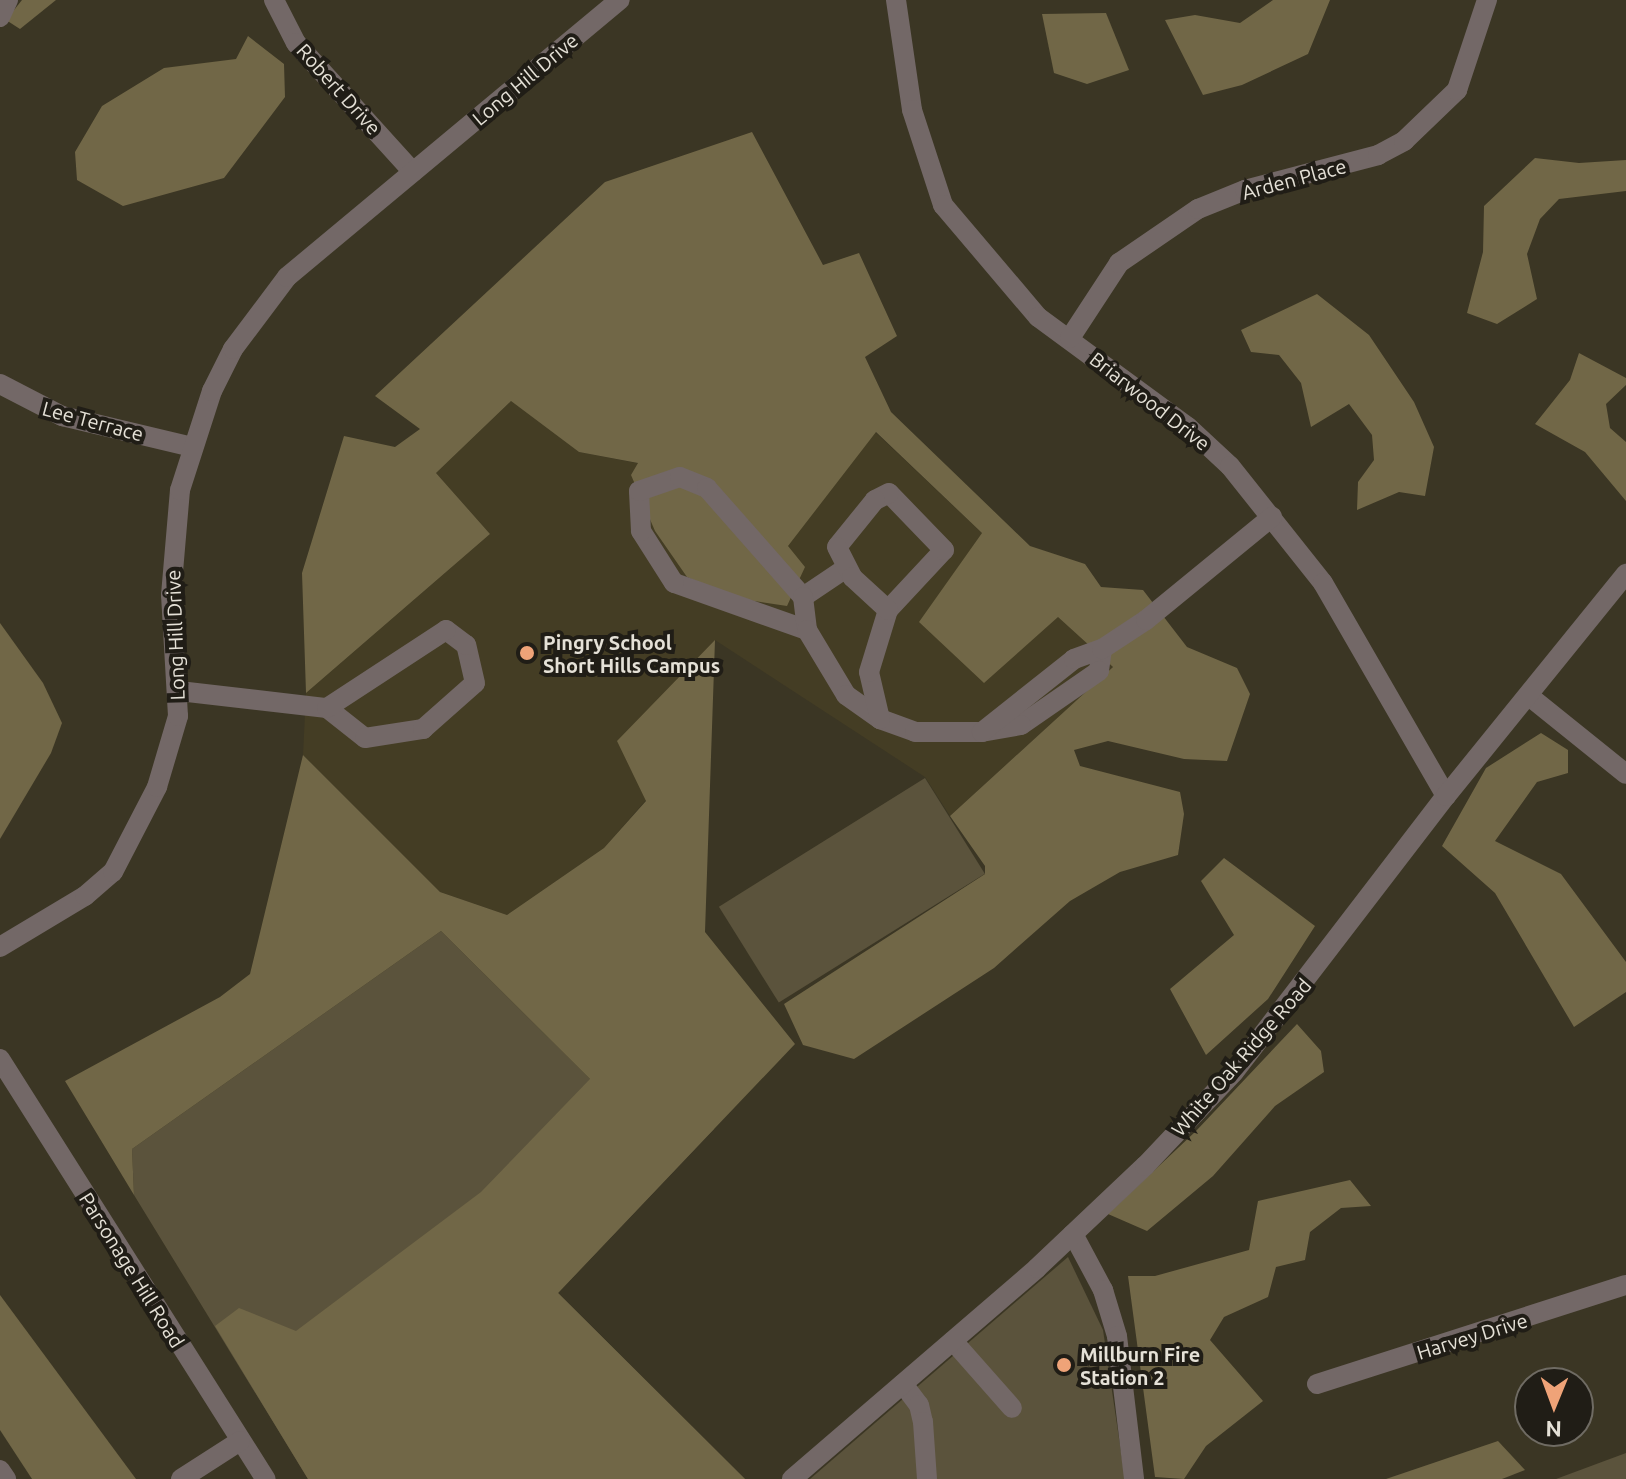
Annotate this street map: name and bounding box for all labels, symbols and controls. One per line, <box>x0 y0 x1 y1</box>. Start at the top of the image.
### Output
street label: Long Hill Drive <box>467 28 583 130</box>
street label: Robert Drive <box>292 39 386 139</box>
street label: Arden Place <box>1239 154 1349 204</box>
street label: Briarwood Drive <box>1085 347 1215 455</box>
street label: Lee Terrace <box>40 396 146 446</box>
street label: Long Hill Drive <box>161 569 189 701</box>
place label: Pingry School Short Hills Campus <box>543 630 720 677</box>
marker: Pingry School Short Hills Campus <box>518 644 536 662</box>
street label: White Oak Ridge Road <box>1166 973 1316 1141</box>
street label: Parsonage Hill Road <box>74 1188 190 1352</box>
street label: Harvey Drive <box>1414 1308 1530 1364</box>
place label: Millburn Fire Station 2 <box>1080 1342 1200 1389</box>
marker: Millburn Fire Station 2 <box>1055 1356 1073 1374</box>
north arrow <box>1514 1367 1594 1447</box>
text: N <box>1545 1417 1562 1442</box>

